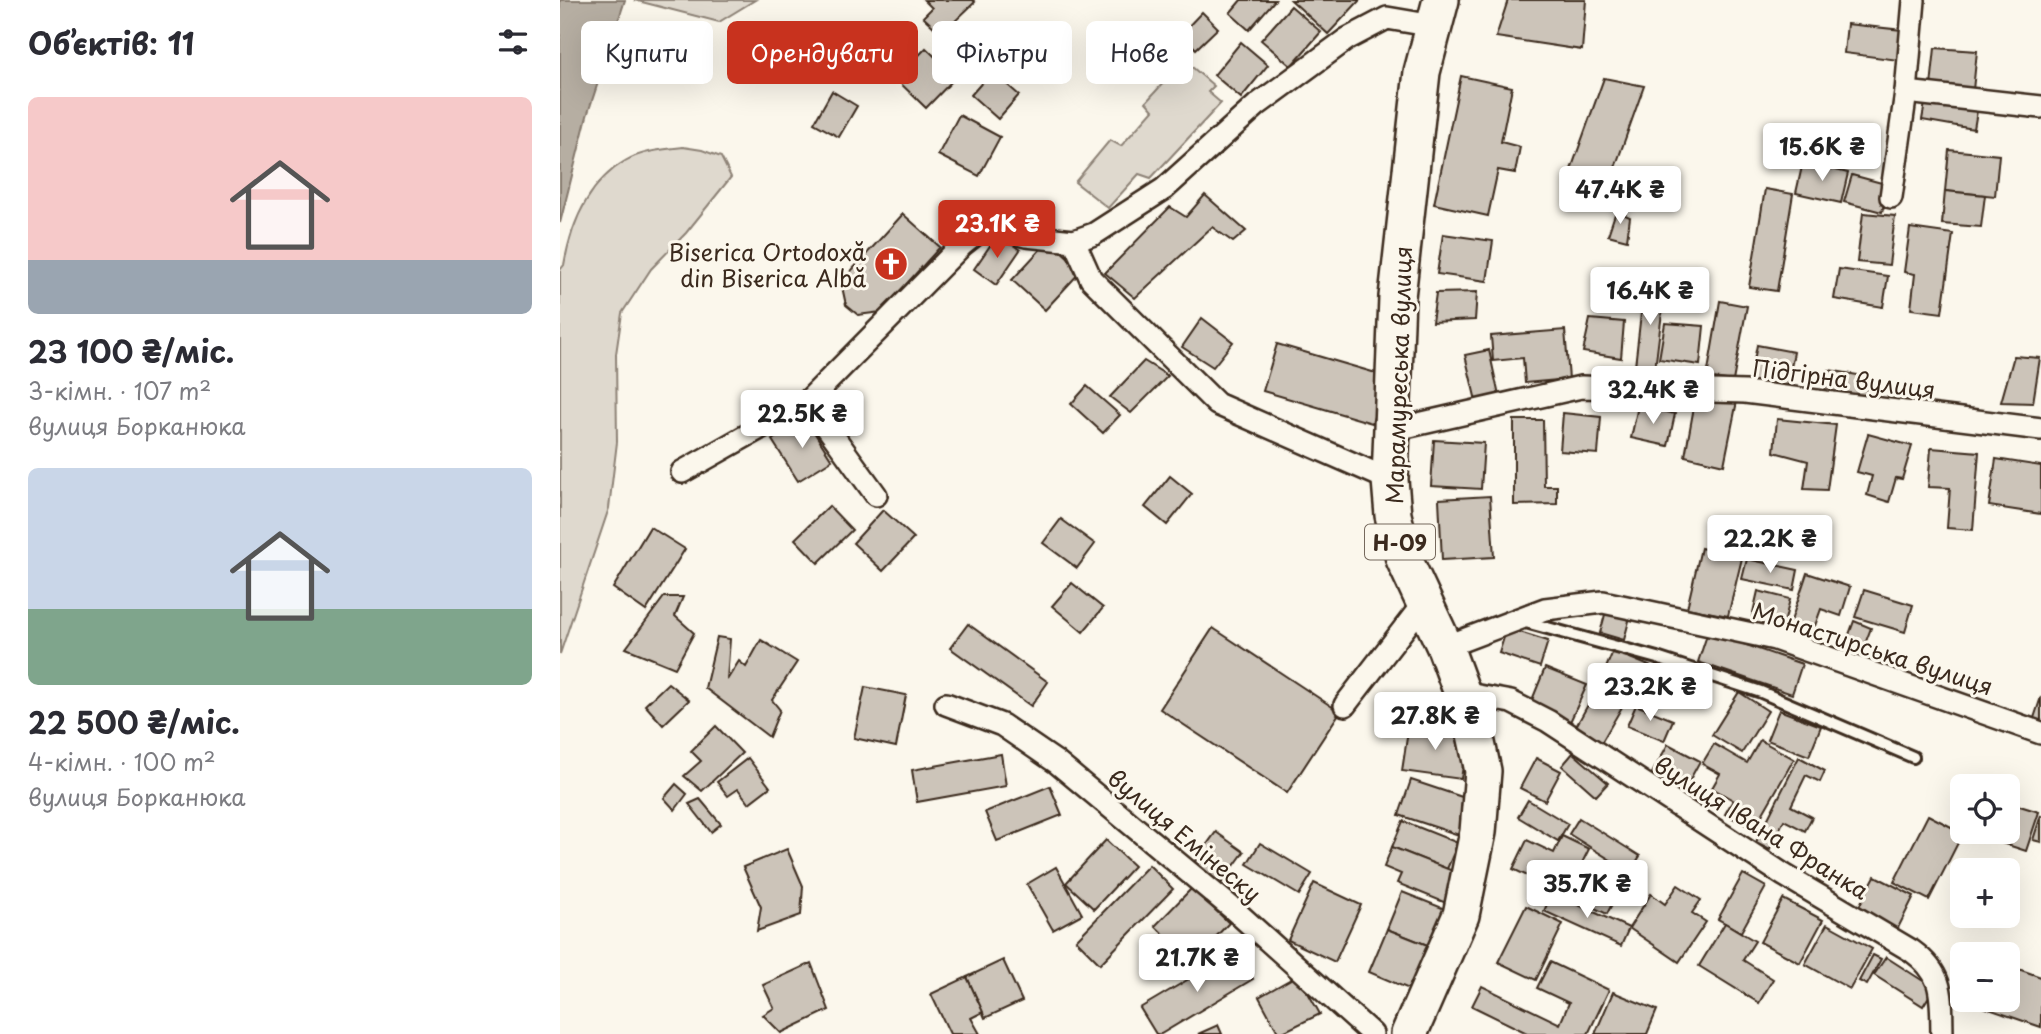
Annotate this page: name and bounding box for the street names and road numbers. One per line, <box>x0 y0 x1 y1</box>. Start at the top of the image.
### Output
street label: Марамуреська вулиця <box>1376 245 1420 505</box>
street label: Підгірна вулиця <box>1751 349 1937 407</box>
road number: Н-09 <box>1365 524 1435 560</box>
street label: Монастирська вулиця <box>1748 593 1998 703</box>
street label: вулиця Івана Франка <box>1648 747 1877 908</box>
street label: вулиця Емінеску <box>1101 760 1269 910</box>

